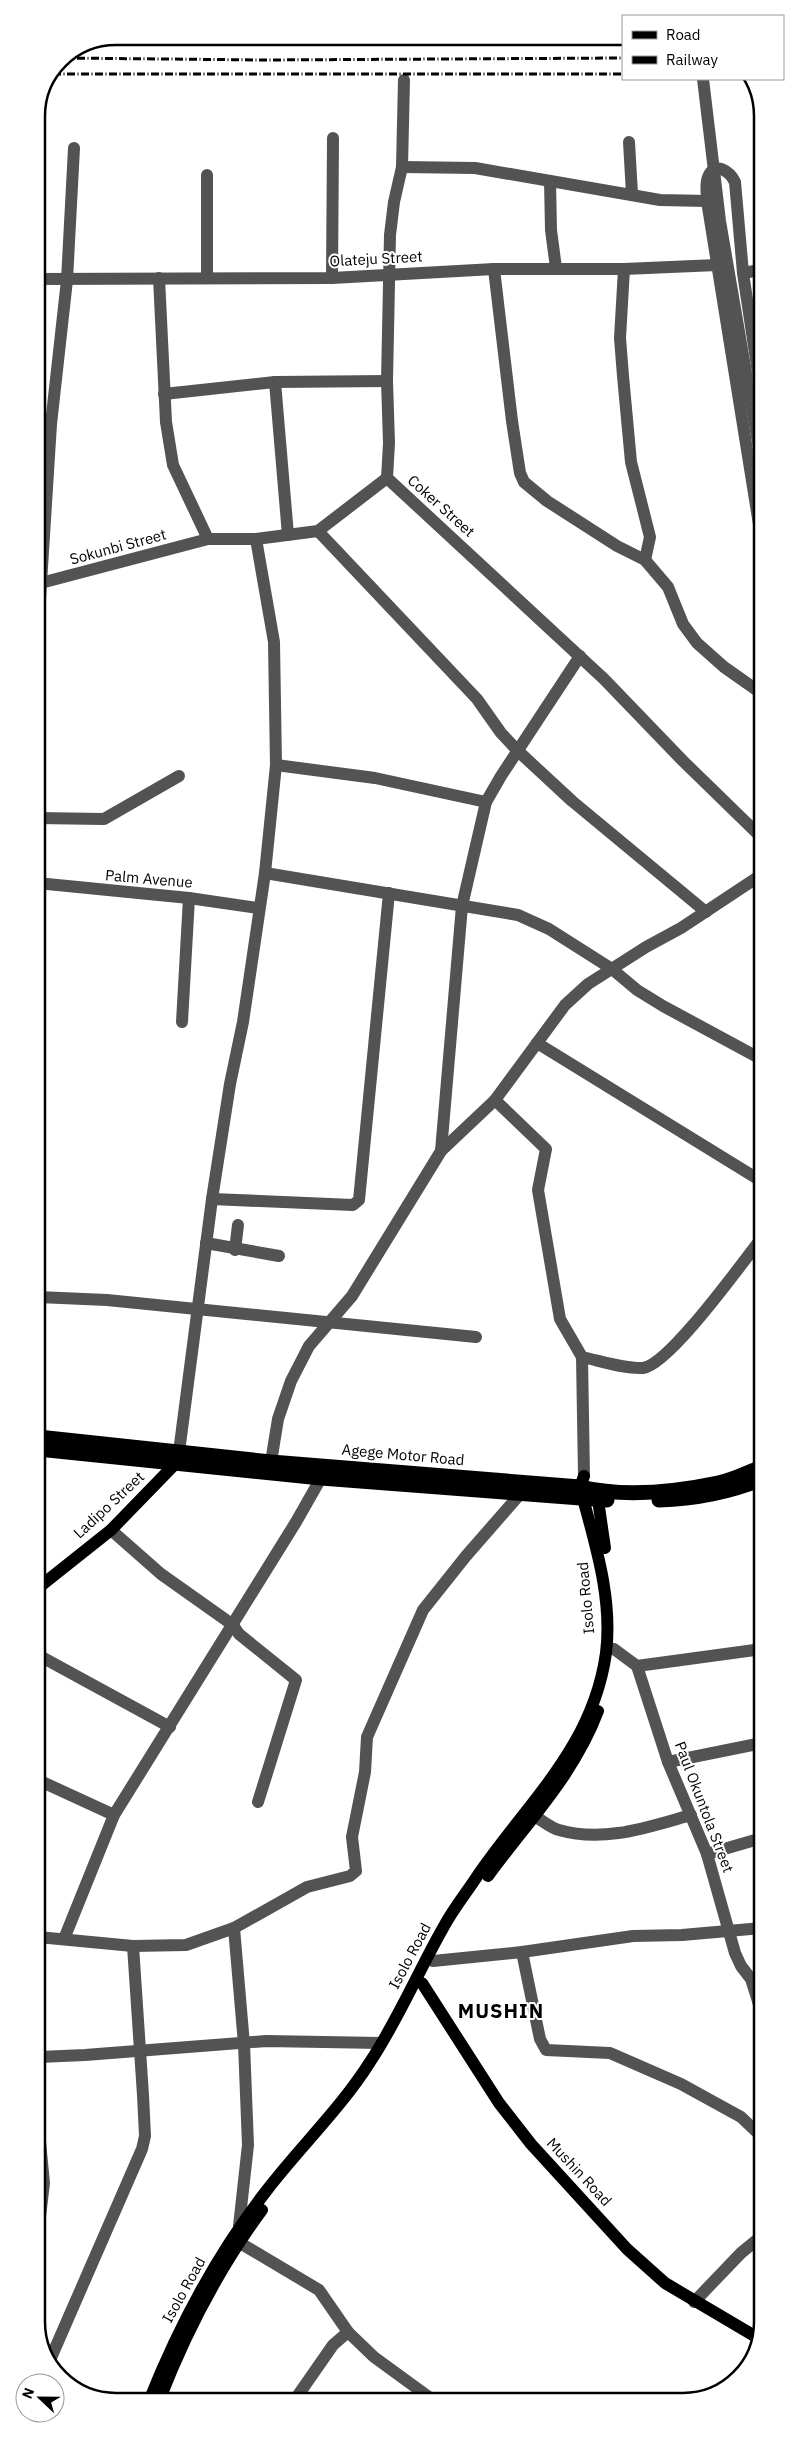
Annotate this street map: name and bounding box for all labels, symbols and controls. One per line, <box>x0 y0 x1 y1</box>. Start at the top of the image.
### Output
legend <box>622 15 784 80</box>
text: Road <box>666 25 701 44</box>
text: Railway <box>666 50 719 69</box>
street label: Olateju Street <box>329 247 423 270</box>
street label: Coker Street <box>404 471 479 541</box>
street label: Sokunbi Street <box>68 525 168 569</box>
street label: Palm Avenue <box>104 865 194 892</box>
street label: Agege Motor Road <box>341 1440 465 1469</box>
street label: Ladipo Street <box>69 1467 148 1542</box>
street label: Isolo Road <box>573 1561 598 1635</box>
street label: Paul Okuntola Street <box>671 1739 738 1875</box>
street label: Isolo Road <box>384 1919 435 1992</box>
district label: MUSHIN <box>458 1997 544 2024</box>
street label: Mushin Road <box>543 2133 616 2210</box>
street label: Isolo Road <box>158 2254 209 2326</box>
north arrow <box>15 2373 65 2423</box>
text: N <box>18 2385 38 2401</box>

